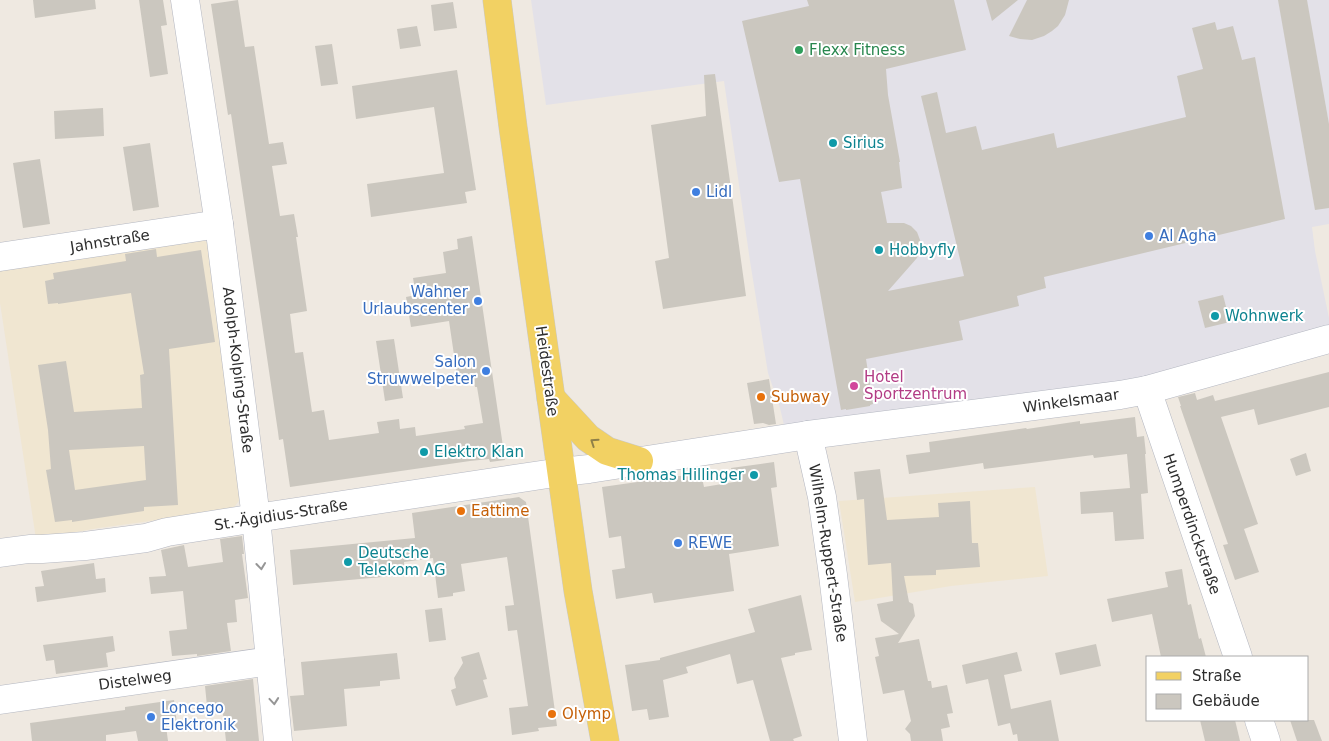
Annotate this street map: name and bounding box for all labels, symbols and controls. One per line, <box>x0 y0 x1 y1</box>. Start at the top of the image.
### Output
place label: Flexx Fitness <box>809 41 905 59</box>
marker: Flexx Fitness <box>793 44 805 56</box>
place label: Sirius <box>843 134 885 152</box>
marker: Sirius <box>827 137 839 149</box>
place label: Lidl <box>706 183 732 201</box>
marker: Lidl <box>690 186 702 198</box>
street label: Jahnstraße <box>68 226 151 256</box>
place label: Al Agha <box>1159 227 1217 245</box>
marker: Al Agha <box>1143 230 1155 242</box>
place label: Hobbyfly <box>889 241 956 259</box>
marker: Hobbyfly <box>873 244 885 256</box>
place label: Wahner Urlaubscenter <box>362 283 469 318</box>
street label: Adolph-Kolping-Straße <box>219 286 257 454</box>
marker: Wahner Urlaubscenter <box>472 295 484 307</box>
place label: Wohnwerk <box>1225 307 1304 325</box>
marker: Wohnwerk <box>1209 310 1221 322</box>
street label: Heidestraße <box>532 325 562 417</box>
place label: Salon Struwwelpeter <box>367 353 477 388</box>
marker: Salon Struwwelpeter <box>480 365 492 377</box>
place label: Hotel Sportzentrum <box>864 368 967 403</box>
marker: Hotel Sportzentrum <box>848 380 860 392</box>
street label: Winkelsmaar <box>1022 385 1121 417</box>
place label: Subway <box>771 388 830 406</box>
marker: Subway <box>755 391 767 403</box>
one-way arrow <box>590 439 600 448</box>
place label: Elektro Klan <box>434 443 524 461</box>
marker: Elektro Klan <box>418 446 430 458</box>
street label: Humperdinckstraße <box>1159 451 1225 597</box>
street label: Wilhelm-Ruppert-Straße <box>805 463 851 643</box>
place label: Thomas Hillinger <box>616 466 745 484</box>
marker: Thomas Hillinger <box>748 469 760 481</box>
street label: St.-Ägidius-Straße <box>213 495 349 534</box>
place label: Eattime <box>471 502 529 520</box>
marker: Eattime <box>455 505 467 517</box>
place label: REWE <box>688 534 732 552</box>
marker: REWE <box>672 537 684 549</box>
place label: Deutsche Telekom AG <box>357 544 446 579</box>
marker: Deutsche Telekom AG <box>342 556 354 568</box>
one-way arrow <box>255 563 266 571</box>
legend <box>1146 656 1309 721</box>
street label: Distelweg <box>97 666 173 694</box>
text: Straße <box>1192 667 1241 685</box>
text: Gebäude <box>1192 692 1260 710</box>
one-way arrow <box>268 697 279 705</box>
place label: Loncego Elektronik <box>161 699 236 734</box>
place label: Olymp <box>562 705 611 723</box>
marker: Olymp <box>546 708 558 720</box>
marker: Loncego Elektronik <box>145 711 157 723</box>

